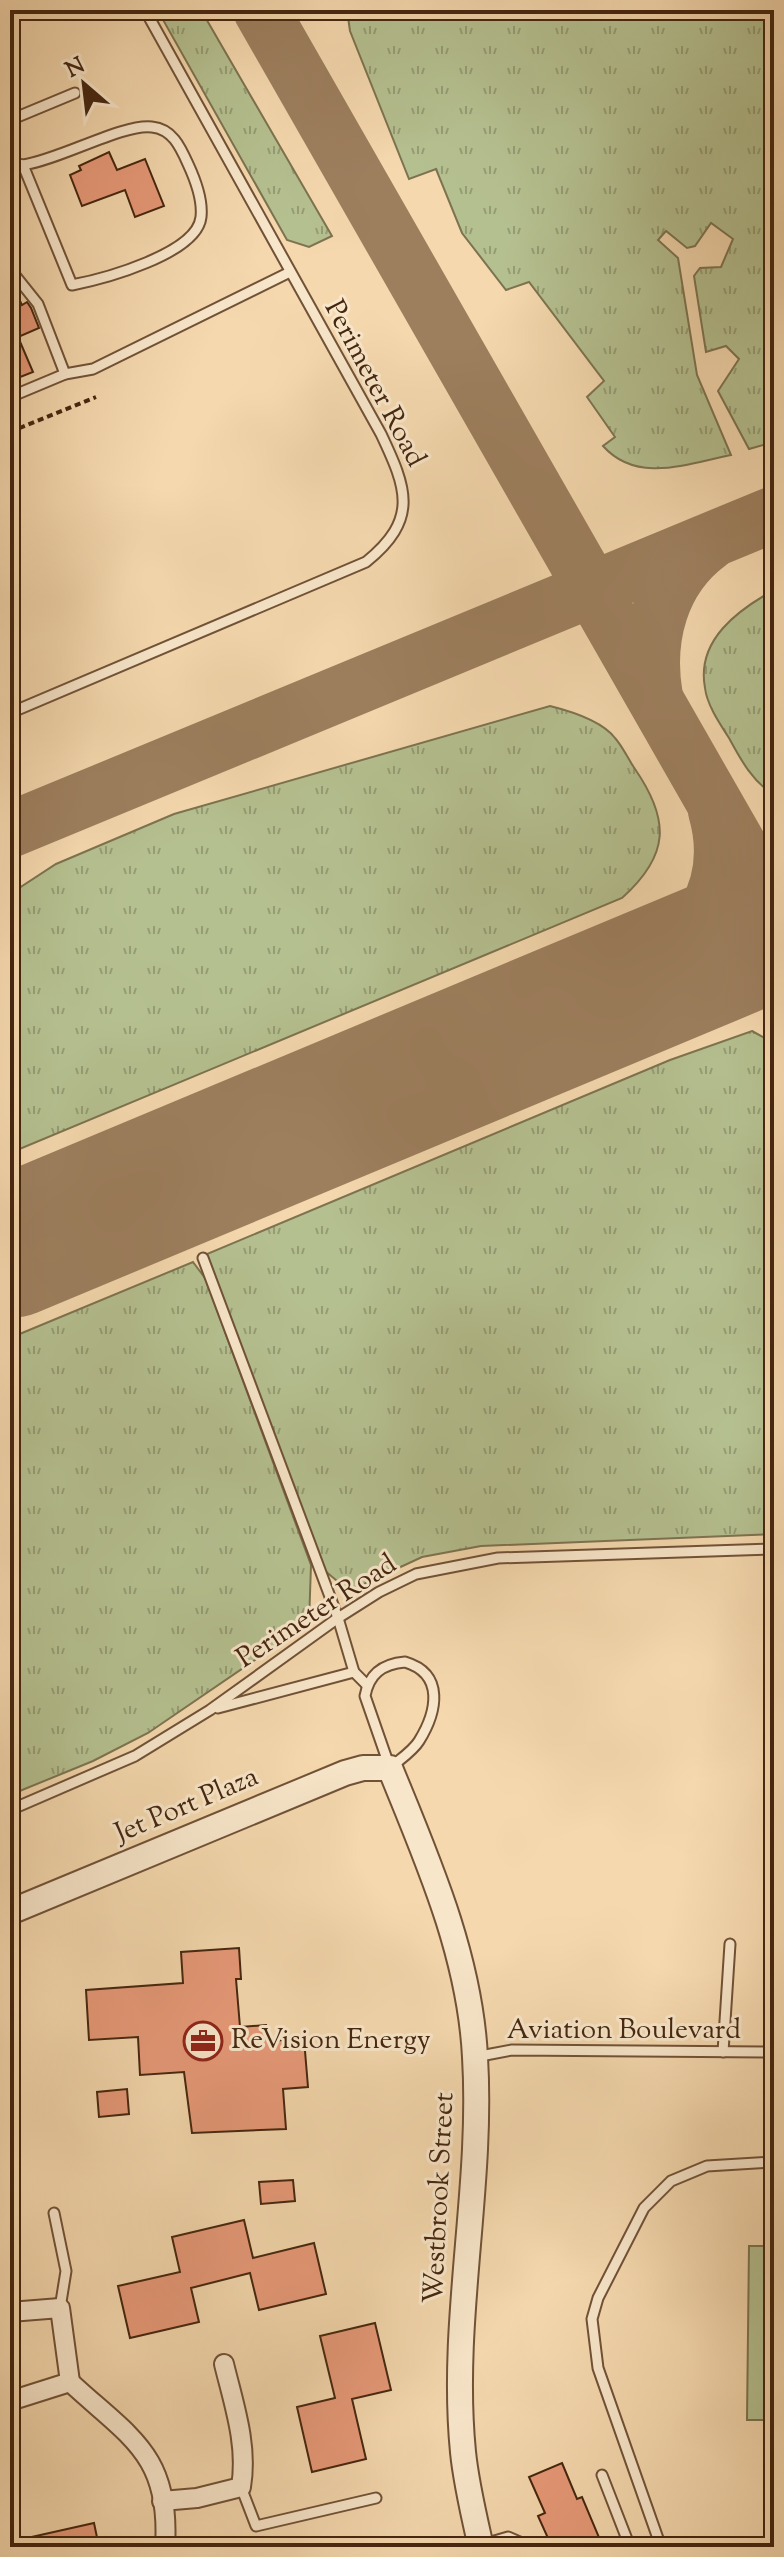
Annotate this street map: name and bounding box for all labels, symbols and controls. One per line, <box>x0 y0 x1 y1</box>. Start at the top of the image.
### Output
north arrow <box>44 44 124 124</box>
text: N <box>61 51 92 87</box>
street label: Perimeter Road <box>313 293 435 475</box>
street label: Perimeter Road <box>229 1545 405 1679</box>
street label: Jet Port Plaza <box>107 1758 265 1855</box>
street label: Aviation Boulevard <box>507 2011 741 2051</box>
office icon: ReVision Energy <box>182 2020 224 2062</box>
place label: ReVision Energy <box>231 2021 431 2061</box>
street label: Westbrook Street <box>414 2091 466 2305</box>

